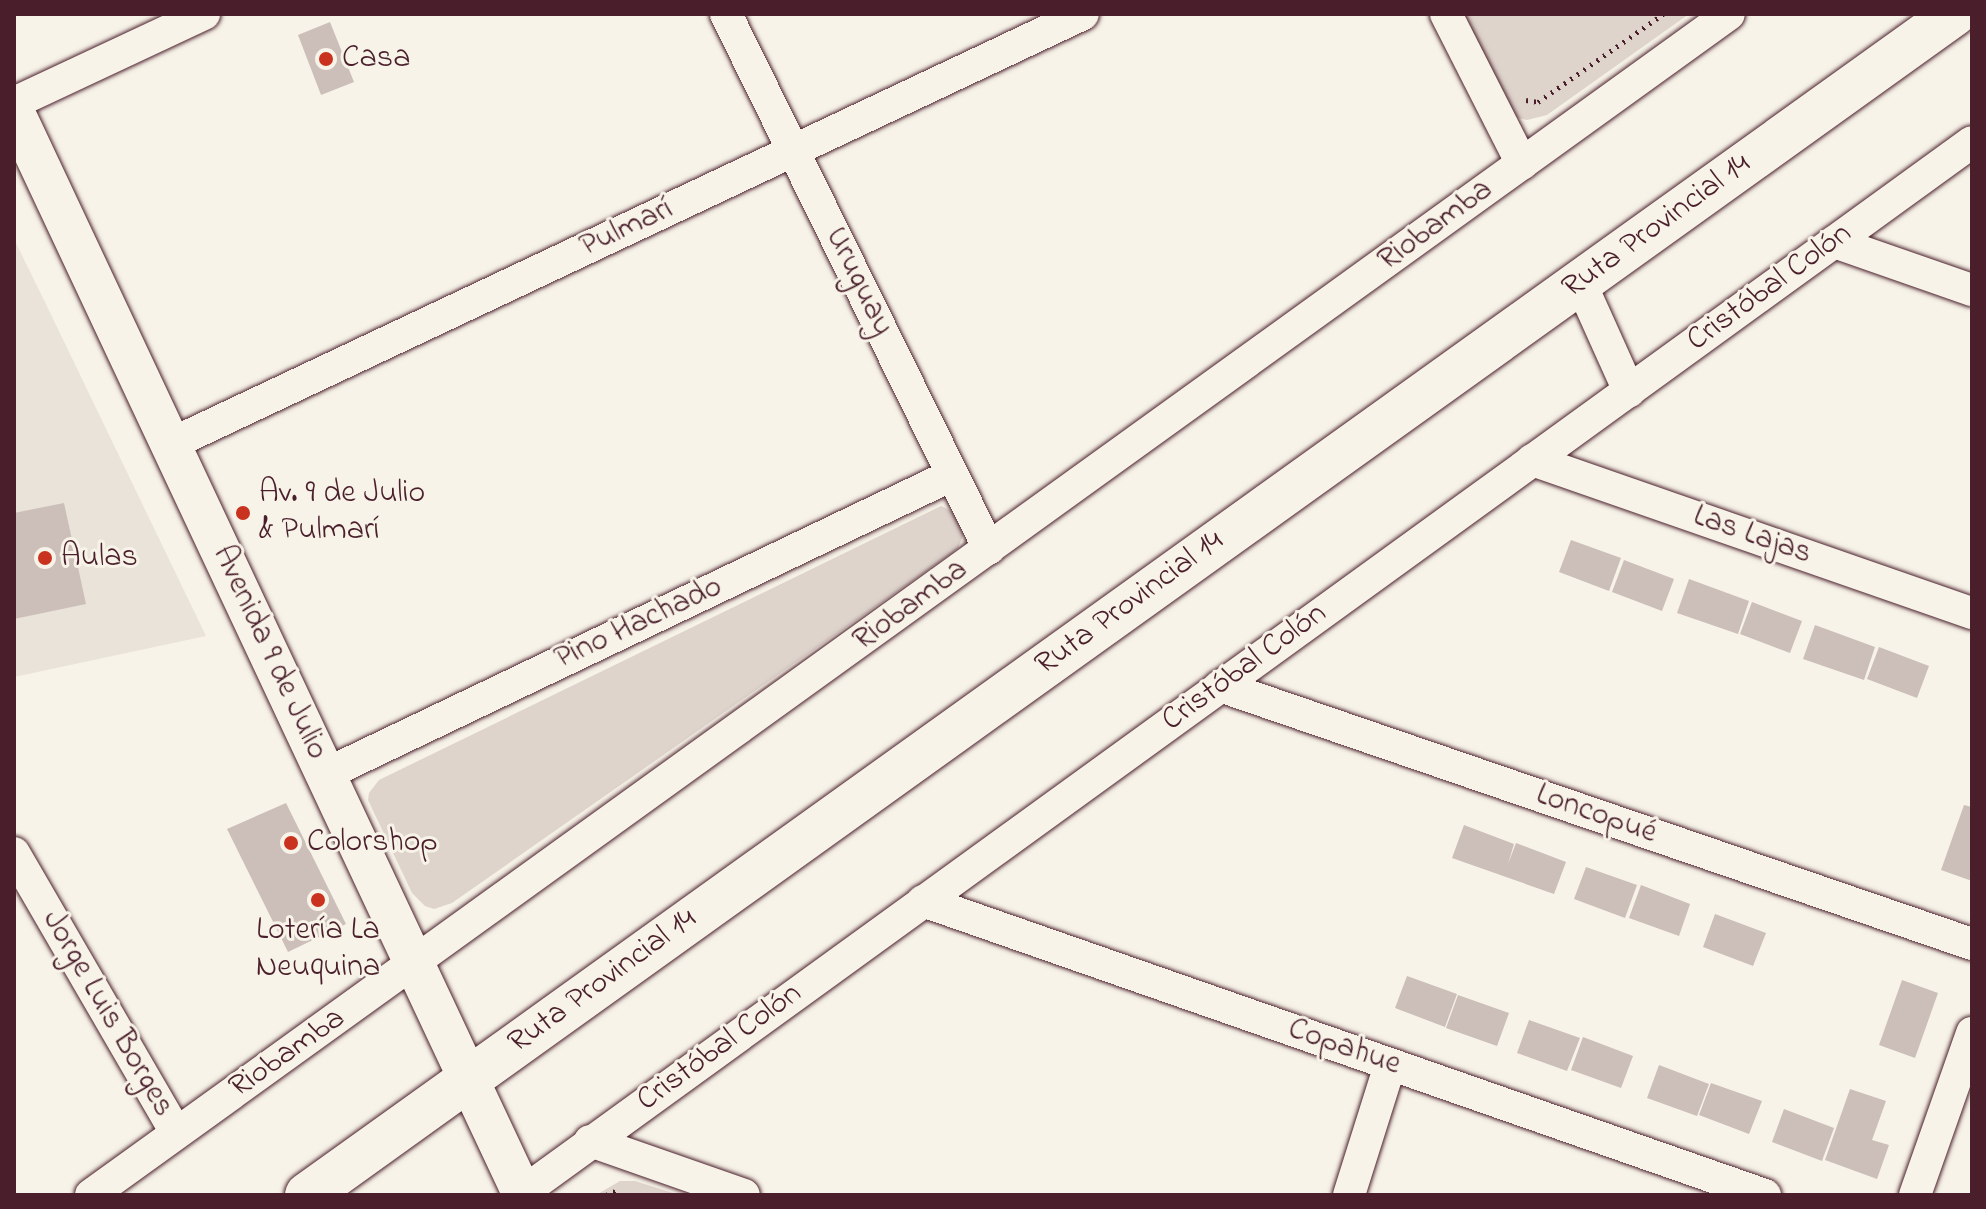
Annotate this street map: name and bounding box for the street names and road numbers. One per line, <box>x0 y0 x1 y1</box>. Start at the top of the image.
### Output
street label: Ruta Provincial 14 <box>1556 146 1758 308</box>
street label: Riobamba <box>1371 172 1501 280</box>
street label: Pulmarí <box>574 191 680 267</box>
street label: Cristóbal Colón <box>1680 215 1860 361</box>
street label: Uruguay <box>815 221 901 343</box>
street label: Las Lajas <box>1688 498 1816 574</box>
street label: Ruta Provincial 14 <box>1029 523 1231 685</box>
street label: Avenida 9 de Julio <box>203 540 335 766</box>
street label: Riobamba <box>846 552 976 660</box>
street label: Pino Hachado <box>549 569 729 679</box>
street label: Cristóbal Colón <box>1155 595 1335 741</box>
street label: Loncopué <box>1531 776 1661 854</box>
street label: Ruta Provincial 14 <box>502 901 704 1063</box>
street label: Jorge Luis Borges <box>32 904 182 1124</box>
street label: Cristóbal Colón <box>630 975 810 1121</box>
street label: Riobamba <box>223 1000 353 1108</box>
street label: Copahue <box>1283 1011 1405 1085</box>

